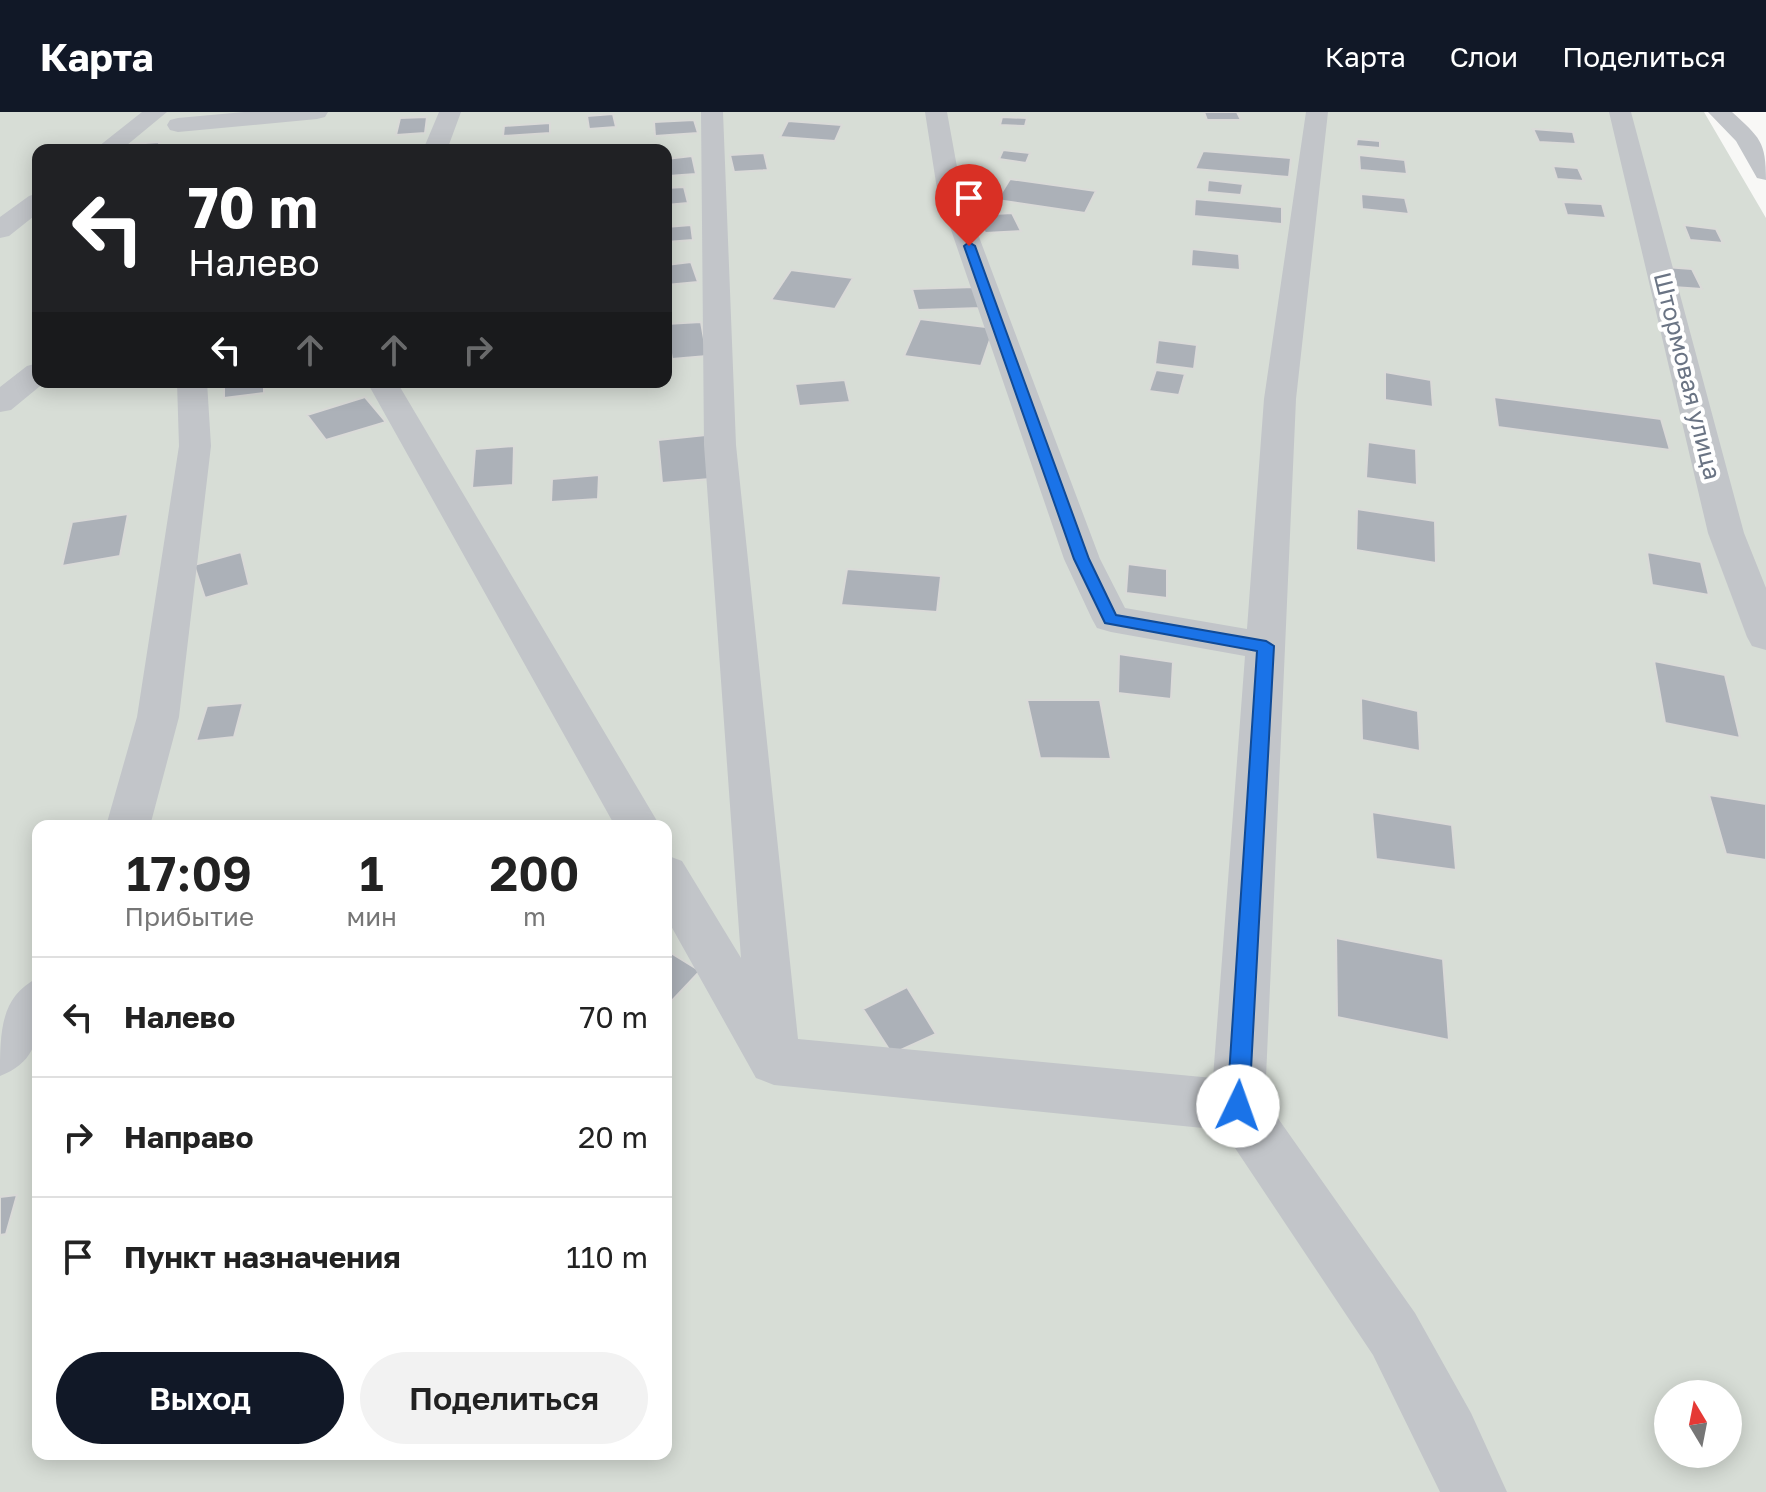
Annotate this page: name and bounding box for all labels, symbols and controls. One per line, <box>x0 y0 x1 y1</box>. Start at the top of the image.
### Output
text: Карта <box>40 34 153 79</box>
text: Карта <box>1325 40 1406 73</box>
text: Слои <box>1450 40 1518 73</box>
text: Поделиться <box>1562 40 1726 73</box>
pin <box>935 164 1003 246</box>
text: 70 m <box>188 173 318 240</box>
icon: left <box>56 176 160 280</box>
icon: arrive <box>947 176 991 220</box>
text: Налево <box>188 241 320 284</box>
street label: Штормовая улица <box>1649 269 1728 482</box>
icon: left <box>204 328 248 372</box>
icon: ahead <box>288 328 332 372</box>
icon: ahead <box>372 328 416 372</box>
icon: right <box>456 328 500 372</box>
text: 17:09 <box>126 844 252 902</box>
text: 1 <box>360 844 384 902</box>
text: 200 <box>489 844 580 902</box>
text: Прибытие <box>124 901 254 932</box>
text: мин <box>346 901 397 932</box>
text: m <box>523 901 546 932</box>
icon: left <box>56 995 100 1039</box>
text: Налево <box>124 999 235 1035</box>
text: 70 m <box>579 999 648 1035</box>
position arrow <box>1196 1064 1280 1148</box>
icon: right <box>56 1115 100 1159</box>
text: Направо <box>124 1119 253 1155</box>
text: 20 m <box>578 1119 648 1155</box>
icon: arrive <box>56 1235 100 1279</box>
text: Пункт назначения <box>124 1239 401 1275</box>
text: 110 m <box>566 1239 648 1275</box>
button: Выход <box>56 1352 344 1444</box>
button: Поделиться <box>360 1352 648 1444</box>
north arrow <box>1654 1380 1742 1468</box>
map controls <box>1654 1380 1742 1468</box>

